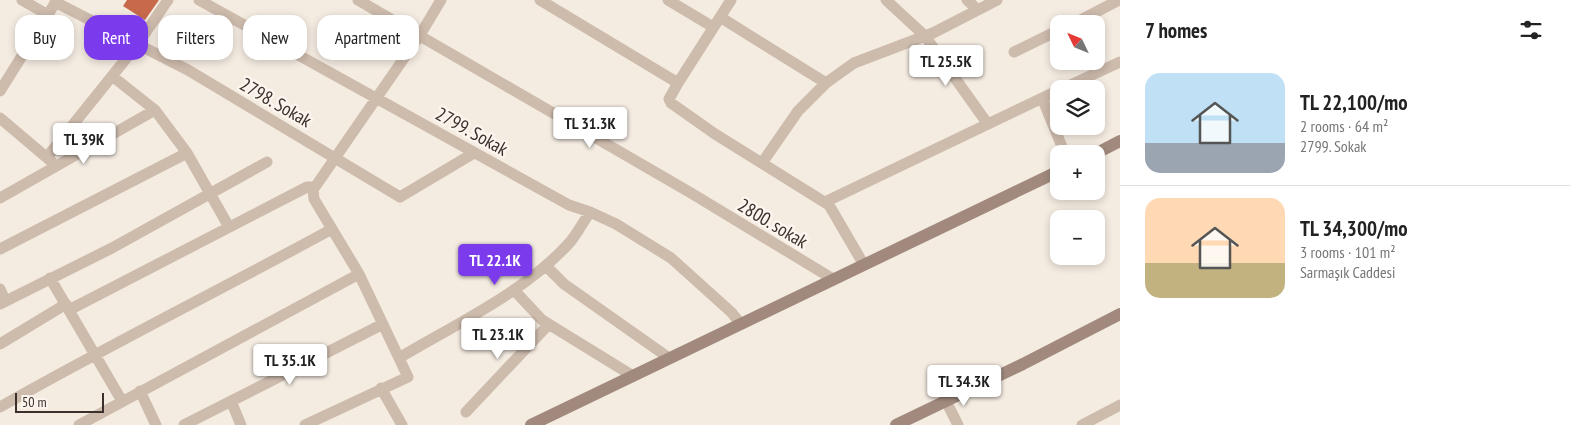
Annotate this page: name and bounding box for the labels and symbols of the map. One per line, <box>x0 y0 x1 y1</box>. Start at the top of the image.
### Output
north arrow <box>1050 15 1105 70</box>
pin: TL 25.5K <box>894 44 998 87</box>
street label: 2798. Sokak <box>236 72 317 132</box>
street label: 2799. Sokak <box>432 101 513 161</box>
pin: TL 31.3K <box>538 106 642 149</box>
pin: TL 39K <box>43 122 125 165</box>
street label: 2800. sokak <box>734 193 813 254</box>
pin: TL 22.1K <box>443 244 547 286</box>
pin: TL 23.1K <box>446 318 550 360</box>
pin: TL 35.1K <box>238 344 342 386</box>
pin: TL 34.3K <box>912 364 1016 407</box>
scale bar <box>15 390 104 413</box>

